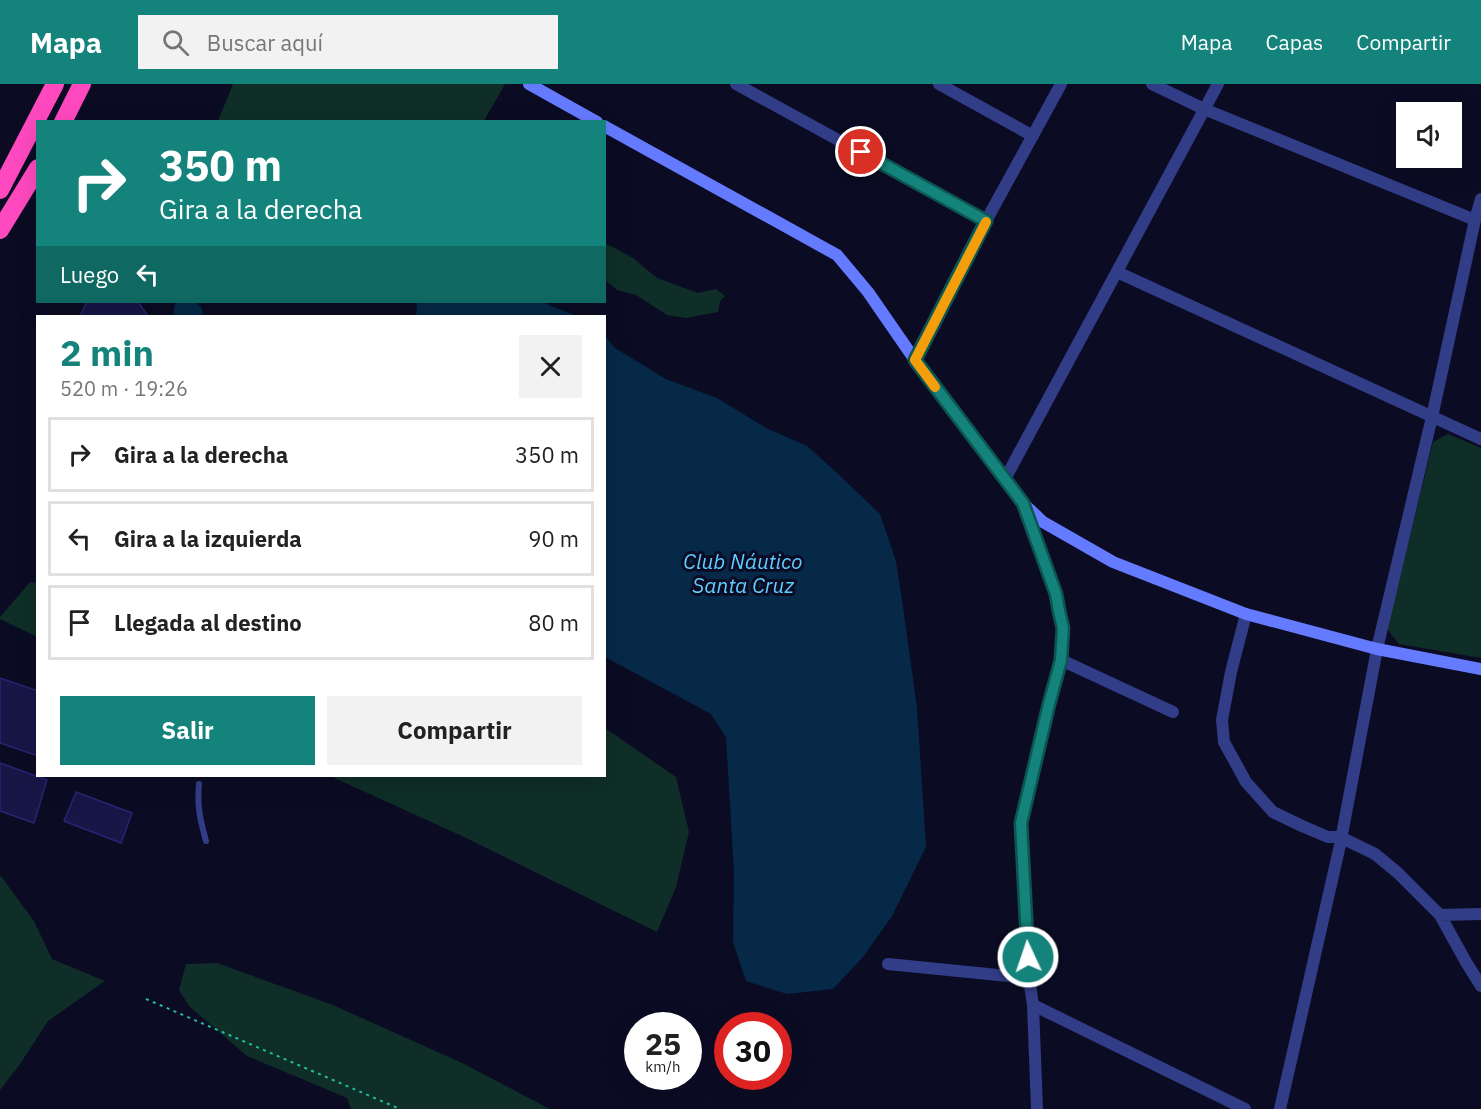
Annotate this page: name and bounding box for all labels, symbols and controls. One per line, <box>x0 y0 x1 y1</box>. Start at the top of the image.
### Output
search box <box>138 15 558 69</box>
text: Mapa <box>30 24 102 61</box>
icon: search <box>159 26 192 59</box>
text: Buscar aquí <box>207 28 323 57</box>
text: Mapa <box>1181 28 1232 56</box>
text: Capas <box>1265 28 1323 56</box>
text: Compartir <box>1356 28 1451 56</box>
map controls <box>1396 102 1462 168</box>
button: sound <box>1396 102 1462 168</box>
pin <box>835 126 886 177</box>
icon: arrive <box>844 135 877 168</box>
text: 350 m <box>159 138 282 193</box>
icon: right <box>60 144 138 222</box>
text: Gira a la derecha <box>159 191 362 226</box>
icon: left <box>131 258 164 291</box>
text: Luego <box>60 260 119 289</box>
text: 2 min <box>60 329 154 376</box>
button: close <box>519 335 582 398</box>
text: 520 m · 19:26 <box>60 375 188 402</box>
icon: right <box>63 438 96 471</box>
text: Gira a la derecha <box>114 440 288 469</box>
text: 350 m <box>515 440 579 469</box>
icon: left <box>63 522 96 555</box>
text: Gira a la izquierda <box>114 524 302 553</box>
text: 90 m <box>528 524 579 553</box>
water label: Club Náutico Santa Cruz <box>683 547 803 599</box>
icon: arrive <box>63 606 96 639</box>
text: Llegada al destino <box>114 608 302 637</box>
text: 80 m <box>528 608 579 637</box>
button: Salir <box>60 696 315 765</box>
button: Compartir <box>327 696 582 765</box>
position arrow <box>996 925 1060 989</box>
speed limit sign: 30 <box>714 1012 792 1090</box>
text: 25 <box>645 1024 681 1063</box>
text: km/h <box>645 1057 681 1076</box>

